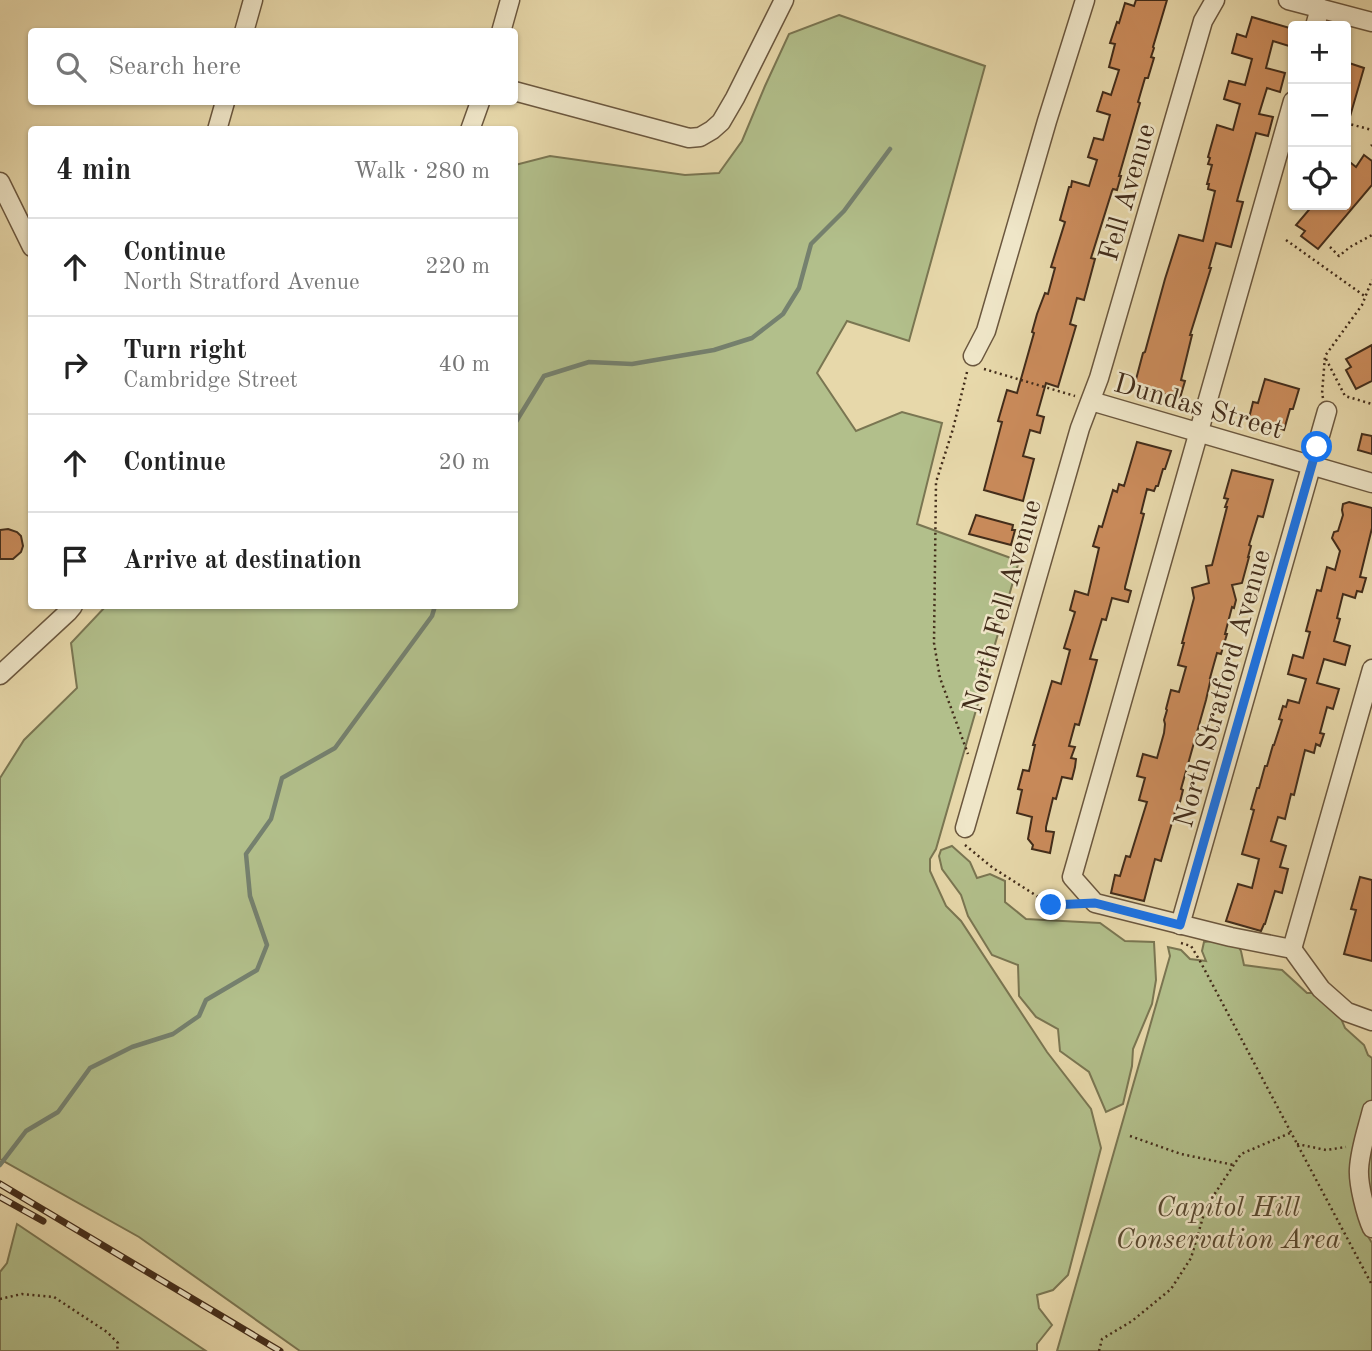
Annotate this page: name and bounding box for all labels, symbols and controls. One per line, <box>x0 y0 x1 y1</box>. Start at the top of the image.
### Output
map controls <box>1288 21 1351 210</box>
button: + <box>1288 21 1351 84</box>
search box <box>28 28 518 105</box>
icon: search <box>52 48 90 86</box>
text: Search here <box>108 54 241 80</box>
button: − <box>1288 84 1351 147</box>
street label: Fell Avenue <box>1096 121 1162 265</box>
button: locate <box>1288 147 1351 210</box>
text: 4 min <box>56 156 131 186</box>
text: Walk · 280 m <box>354 160 490 183</box>
text: Continue <box>123 240 226 266</box>
icon: ahead <box>56 248 94 286</box>
text: 220 m <box>425 255 490 278</box>
text: North Stratford Avenue <box>123 271 360 294</box>
text: Turn right <box>123 338 246 364</box>
icon: right <box>56 346 94 384</box>
text: 40 m <box>439 353 490 376</box>
text: Cambridge Street <box>123 369 298 392</box>
street label: Dundas Street <box>1110 370 1286 445</box>
route start <box>1301 431 1332 462</box>
icon: ahead <box>56 444 94 482</box>
text: Continue <box>123 450 226 476</box>
text: 20 m <box>439 451 490 474</box>
street label: North Fell Avenue <box>960 497 1048 717</box>
icon: arrive <box>56 542 94 580</box>
street label: North Stratford Avenue <box>1171 547 1277 831</box>
text: Arrive at destination <box>123 548 362 574</box>
route end <box>1035 889 1066 920</box>
park label: Capitol Hill Conservation Area <box>1115 1195 1341 1255</box>

